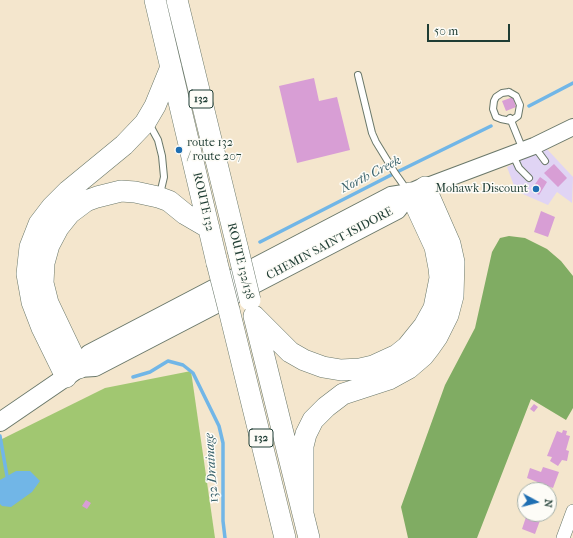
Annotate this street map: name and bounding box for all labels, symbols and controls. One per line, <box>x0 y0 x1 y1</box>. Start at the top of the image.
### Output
scale bar <box>429 16 512 42</box>
text: 50 m <box>434 24 458 38</box>
road number: 132 <box>189 90 213 108</box>
place label: route 132 / route 207 <box>187 136 242 164</box>
marker: route 132 / route 207 <box>174 145 184 155</box>
water label: North Creek <box>338 153 404 197</box>
street label: ROUTE 132 <box>189 171 217 233</box>
place label: Mohawk Discount <box>435 182 528 196</box>
marker: Mohawk Discount <box>531 184 541 194</box>
street label: CHEMIN SAINT-ISIDORE <box>264 204 396 284</box>
street label: ROUTE 132/138 <box>224 221 256 301</box>
road number: 132 <box>249 429 273 447</box>
water label: 132 Drainage <box>202 433 222 503</box>
north arrow <box>517 482 557 522</box>
text: N <box>541 498 555 508</box>

